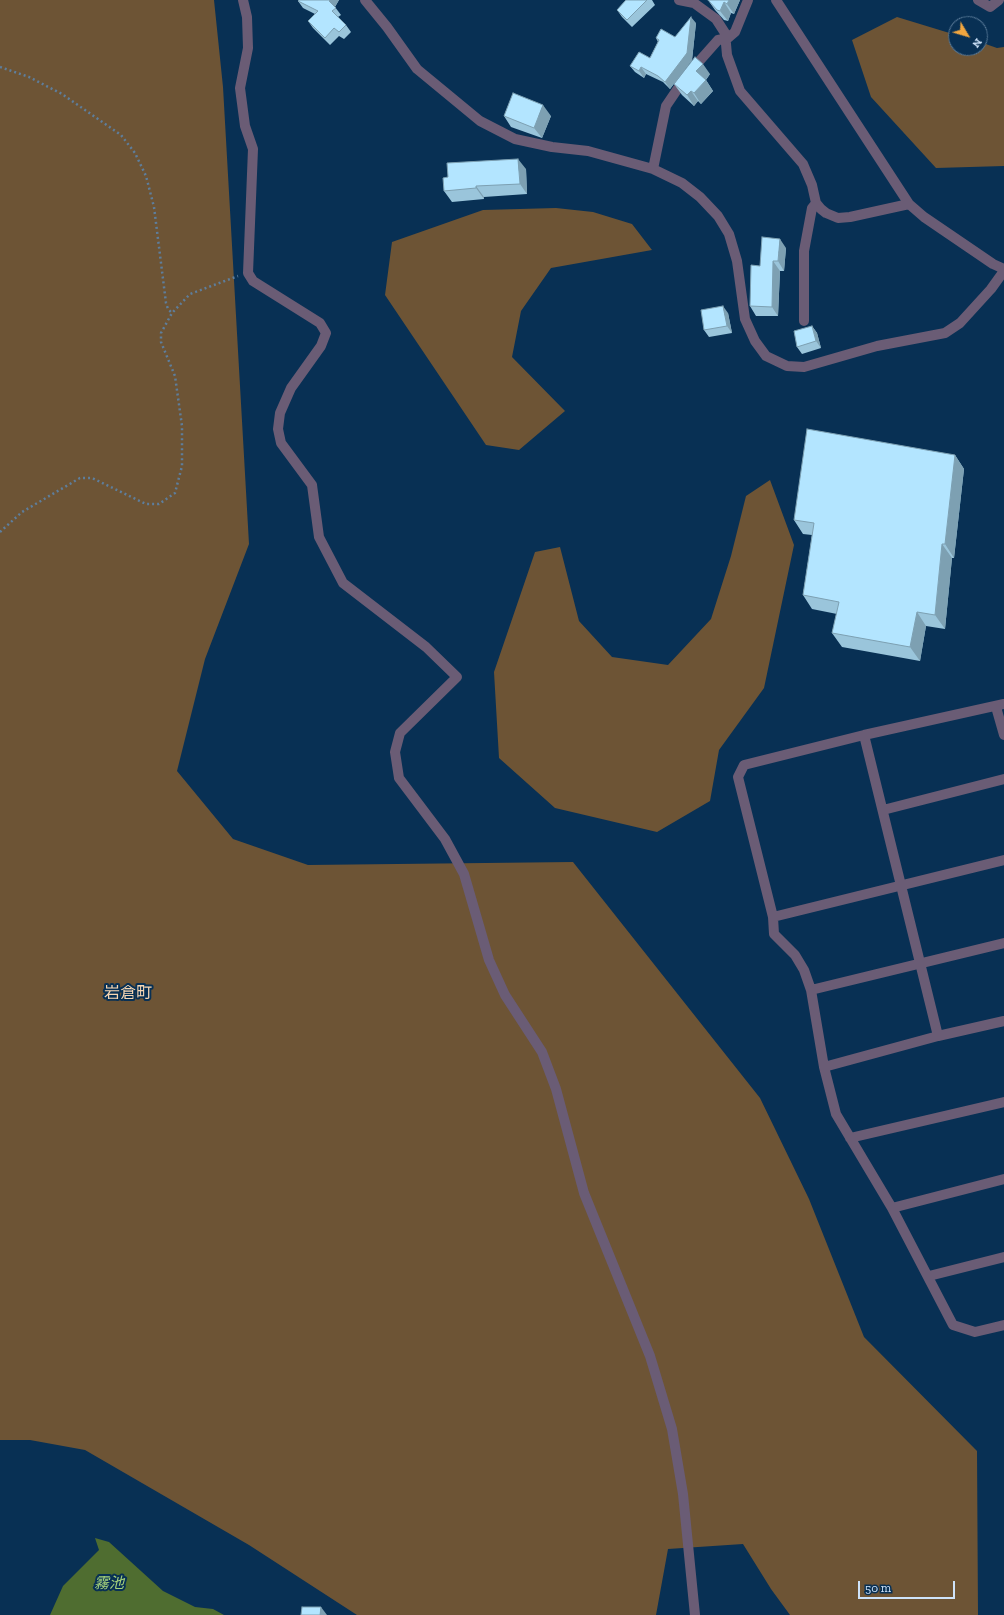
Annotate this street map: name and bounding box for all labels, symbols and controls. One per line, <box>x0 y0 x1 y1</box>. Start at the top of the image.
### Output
north arrow <box>948 16 988 56</box>
text: N <box>969 36 985 50</box>
district label: 岩倉町 <box>104 983 152 1003</box>
scale bar <box>860 1573 957 1599</box>
water label: 霧池 <box>94 1575 124 1593</box>
text: 50 m <box>865 1581 891 1595</box>

